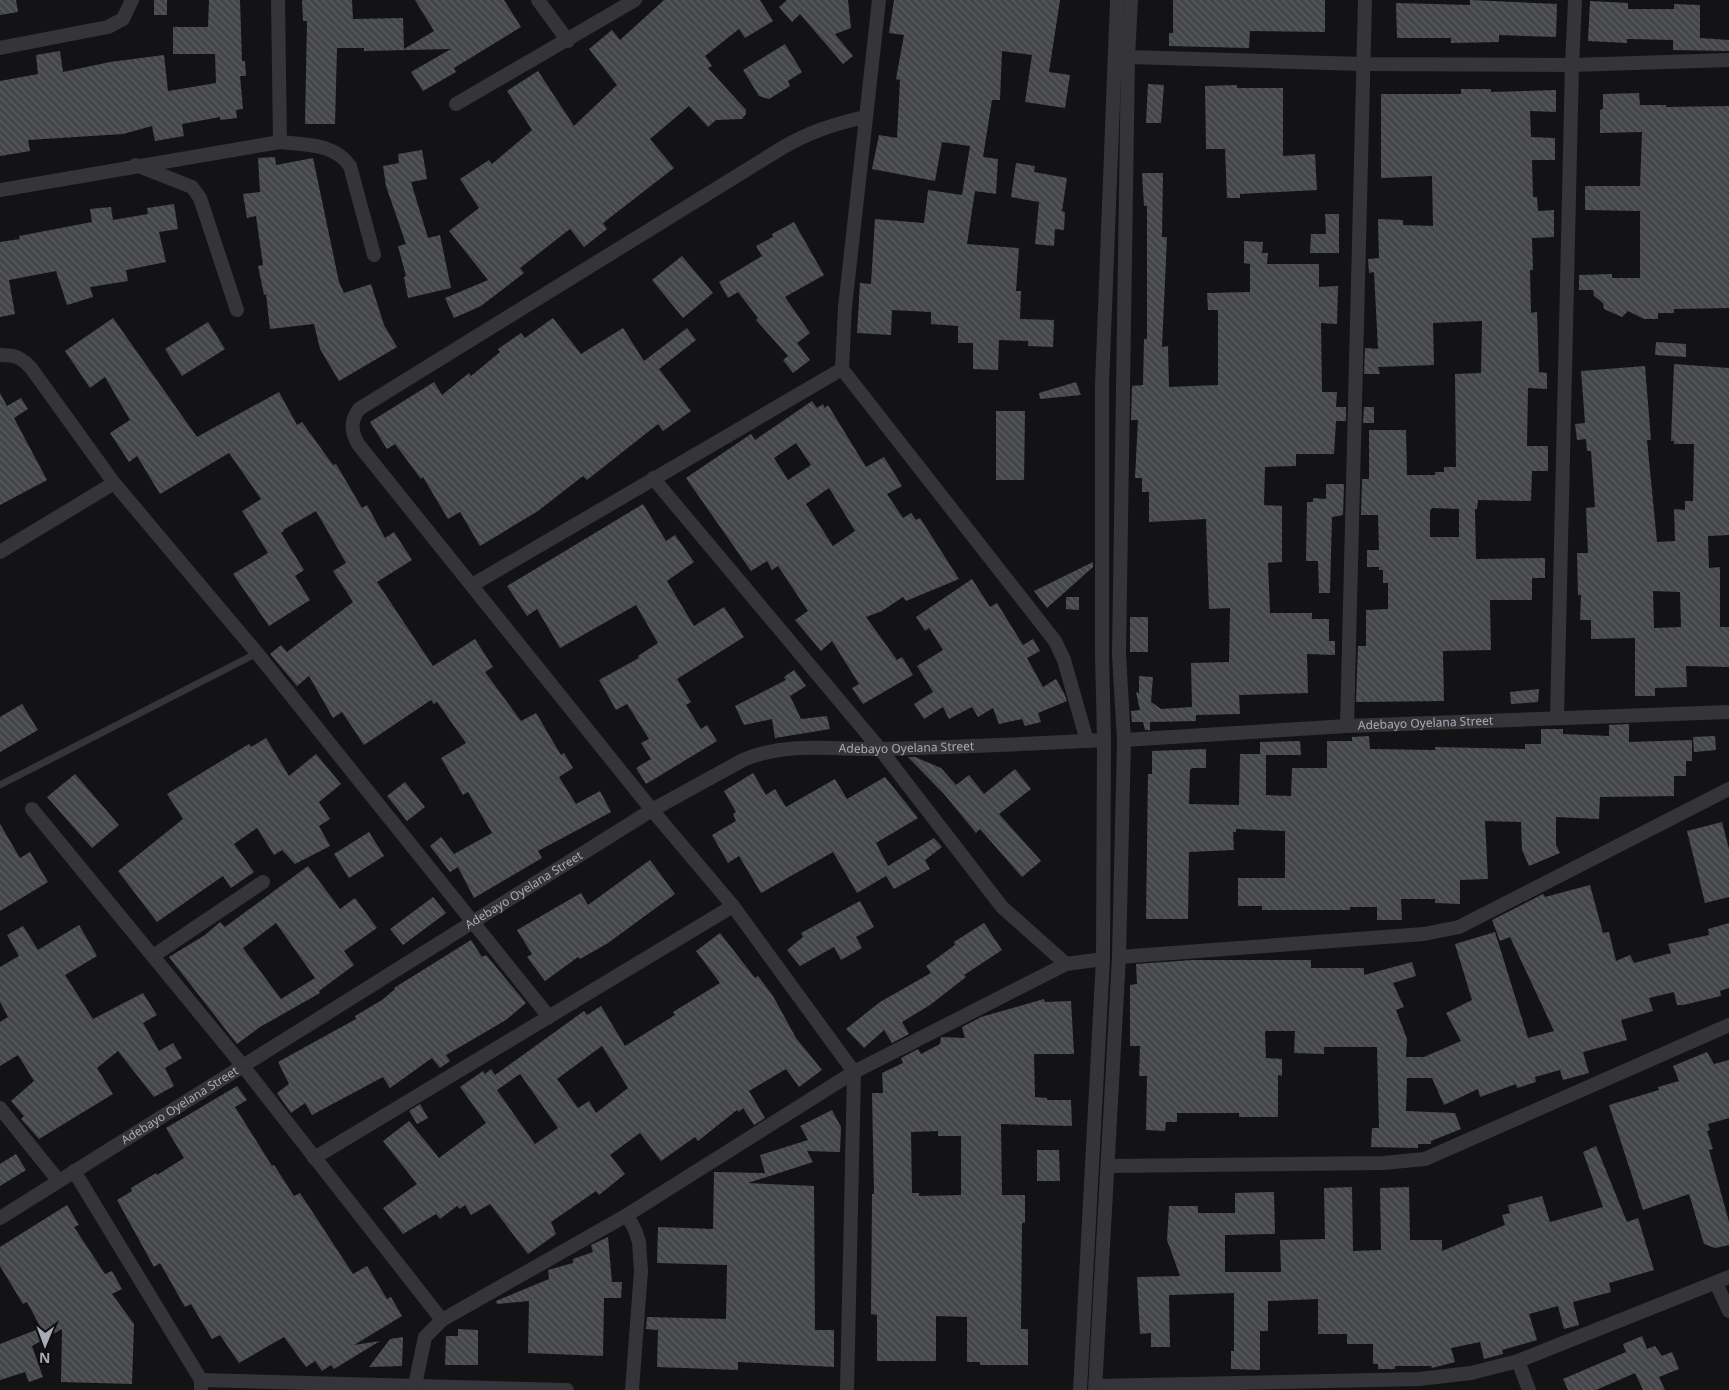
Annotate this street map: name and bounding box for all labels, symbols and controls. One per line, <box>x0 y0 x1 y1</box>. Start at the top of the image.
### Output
street label: Adebayo Oyelana Street <box>1357 712 1494 734</box>
street label: Adebayo Oyelana Street <box>838 737 975 757</box>
street label: Adebayo Oyelana Street <box>462 846 586 933</box>
street label: Adebayo Oyelana Street <box>118 1062 242 1148</box>
north arrow <box>20 1320 70 1370</box>
text: N <box>39 1349 51 1368</box>

